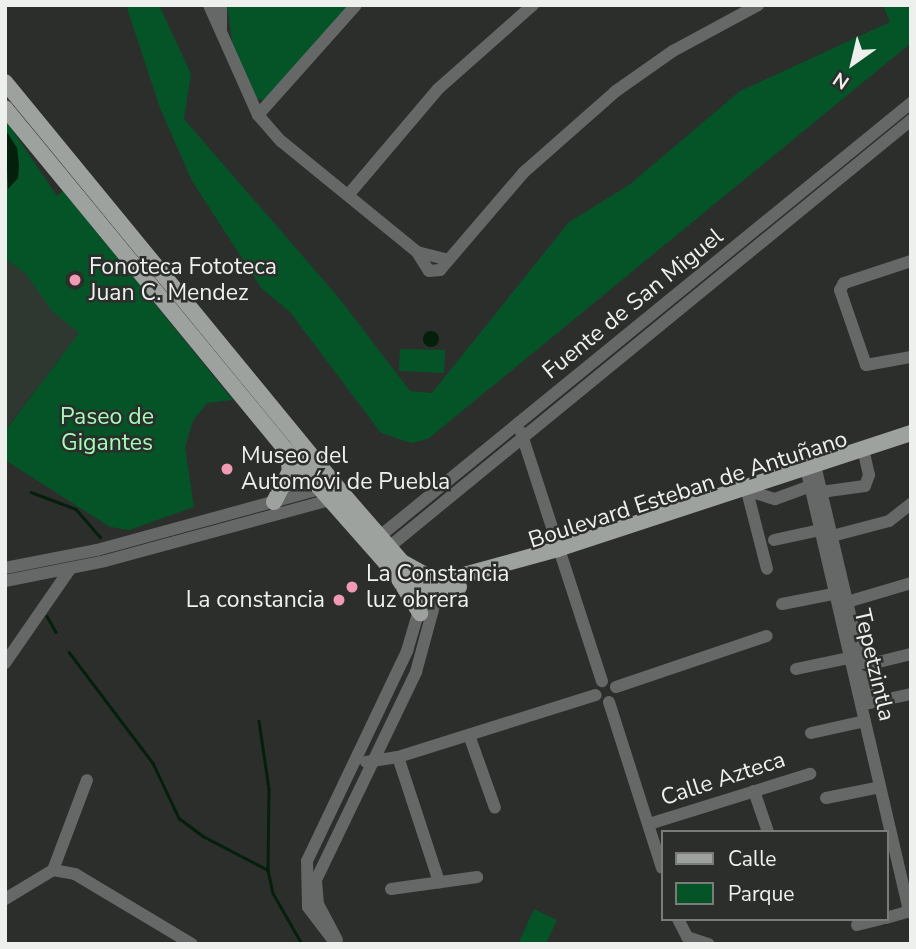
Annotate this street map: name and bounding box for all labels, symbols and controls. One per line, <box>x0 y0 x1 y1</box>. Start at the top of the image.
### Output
north arrow <box>818 28 888 98</box>
text: N <box>828 66 854 95</box>
street label: Fuente de San Miguel <box>537 223 729 385</box>
place label: Fonoteca Fototeca Juan C. Mendez <box>89 253 277 307</box>
marker: Fonoteca Fototeca Juan C. Mendez <box>67 272 83 288</box>
park label: Paseo de Gigantes <box>60 403 154 457</box>
street label: Boulevard Esteban de Antuñano <box>525 425 851 555</box>
place label: Museo del Automóvi de Puebla <box>241 442 450 496</box>
marker: Museo del Automóvi de Puebla <box>219 461 235 477</box>
place label: La Constancia luz obrera <box>366 560 510 614</box>
marker: La Constancia luz obrera <box>344 579 360 595</box>
place label: La constancia <box>186 586 325 614</box>
marker: La constancia <box>331 592 347 608</box>
street label: Tepetzintla <box>848 606 900 724</box>
street label: Calle Azteca <box>657 746 789 812</box>
legend <box>660 830 888 921</box>
text: Calle <box>728 845 776 873</box>
text: Parque <box>728 880 795 908</box>

